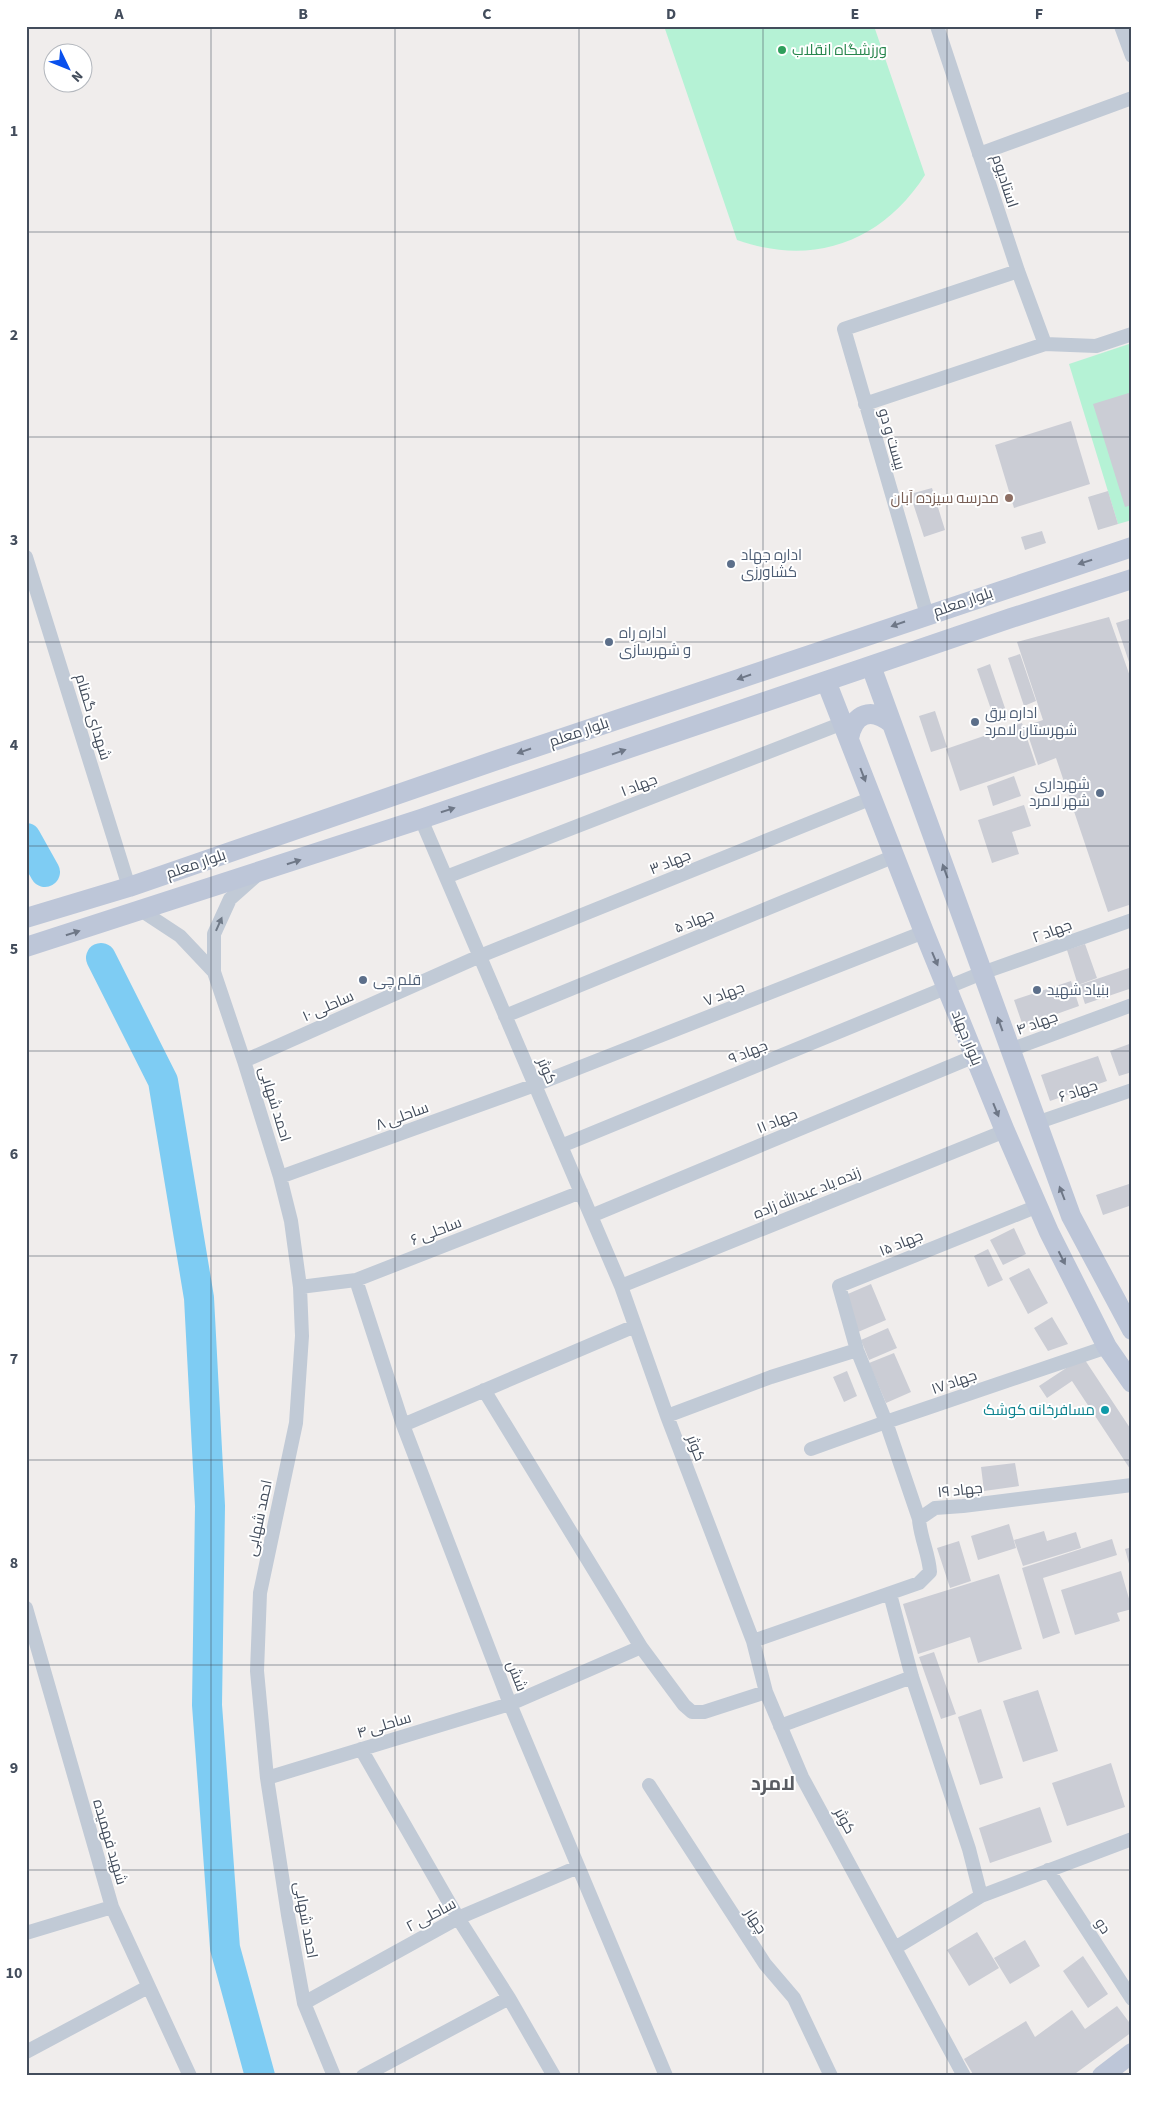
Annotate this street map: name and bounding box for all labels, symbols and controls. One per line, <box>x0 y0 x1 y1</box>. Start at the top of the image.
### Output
text: A <box>113 3 124 25</box>
text: B <box>298 3 308 25</box>
text: C <box>482 3 492 25</box>
text: D <box>666 3 676 25</box>
text: E <box>851 3 859 25</box>
text: F <box>1035 3 1043 25</box>
place label: ورزشگاه انقلاب <box>792 40 887 61</box>
north arrow <box>42 42 92 92</box>
marker: ورزشگاه انقلاب <box>776 44 788 56</box>
text: N <box>66 66 87 86</box>
text: 1 <box>10 120 18 142</box>
street label: استادیوم <box>986 152 1023 210</box>
text: 2 <box>10 324 18 346</box>
street label: بیست و دو <box>873 406 910 472</box>
place label: مدرسه سیزده آبان <box>891 488 999 509</box>
marker: مدرسه سیزده آبان <box>1003 492 1015 504</box>
text: 3 <box>10 529 18 551</box>
place label: اداره جهاد کشاورزی <box>741 545 802 583</box>
marker: اداره جهاد کشاورزی <box>725 558 737 570</box>
one-way arrow <box>1078 559 1093 566</box>
street label: بلوار معلم <box>930 582 996 622</box>
one-way arrow <box>890 621 905 629</box>
place label: اداره راه و شهرسازی <box>619 623 691 661</box>
marker: اداره راه و شهرسازی <box>603 636 615 648</box>
street label: شهدای گمنام <box>69 671 116 763</box>
one-way arrow <box>736 673 751 681</box>
place label: اداره برق شهرستان لامرد <box>985 703 1077 741</box>
street label: بلوار معلم <box>546 712 612 752</box>
marker: اداره برق شهرستان لامرد <box>969 716 981 728</box>
text: 4 <box>10 734 19 756</box>
one-way arrow <box>516 747 531 755</box>
one-way arrow <box>611 748 626 756</box>
one-way arrow <box>859 768 867 783</box>
street label: جهاد ۱ <box>618 769 660 802</box>
place label: شهرداری شهر لامرد <box>1029 774 1090 812</box>
marker: شهرداری شهر لامرد <box>1094 787 1106 799</box>
one-way arrow <box>441 806 456 814</box>
street label: بلوار معلم <box>163 844 229 884</box>
street label: جهاد ۳ <box>646 845 694 880</box>
one-way arrow <box>287 857 302 865</box>
one-way arrow <box>941 863 949 878</box>
street label: جهاد ۵ <box>671 904 717 939</box>
street label: جهاد ۲ <box>1029 915 1075 948</box>
one-way arrow <box>215 917 223 931</box>
one-way arrow <box>65 928 80 936</box>
text: 5 <box>10 938 18 960</box>
one-way arrow <box>931 952 939 967</box>
place label: قلم چی <box>373 970 421 991</box>
marker: قلم چی <box>357 974 369 986</box>
street label: جهاد ۷ <box>701 977 748 1012</box>
place label: بنیاد شهید <box>1047 980 1109 1001</box>
marker: بنیاد شهید <box>1031 984 1043 996</box>
street label: ساحلی ۱۰ <box>299 986 357 1027</box>
street label: جهاد ۴ <box>1013 1006 1061 1041</box>
street label: بلوار جهاد <box>946 1007 987 1069</box>
one-way arrow <box>996 1016 1004 1031</box>
street label: جهاد ۹ <box>725 1035 771 1070</box>
street label: کوثر <box>531 1054 561 1088</box>
street label: احمد شهابی <box>253 1064 296 1144</box>
street label: جهاد ۶ <box>1056 1075 1101 1108</box>
street label: ساحلی ۸ <box>373 1097 432 1136</box>
one-way arrow <box>992 1103 1000 1118</box>
street label: جهاد ۱۱ <box>754 1104 801 1139</box>
text: 6 <box>10 1143 18 1165</box>
street label: زنده یاد عبدالله زاده <box>750 1162 864 1225</box>
one-way arrow <box>1058 1185 1066 1200</box>
street label: ساحلی ۶ <box>408 1212 465 1251</box>
street label: جهاد ۱۵ <box>876 1225 926 1262</box>
one-way arrow <box>1058 1251 1066 1265</box>
text: 7 <box>10 1348 18 1370</box>
street label: جهاد ۱۷ <box>929 1365 980 1400</box>
place label: مسافرخانه کوشک <box>983 1400 1095 1421</box>
marker: مسافرخانه کوشک <box>1099 1404 1111 1416</box>
street label: کوثر <box>681 1431 710 1464</box>
street label: احمد شهابی <box>241 1478 278 1558</box>
street label: جهاد ۱۹ <box>936 1478 984 1503</box>
text: 8 <box>10 1552 18 1574</box>
street label: شش <box>501 1658 532 1694</box>
street label: ساحلی ۴ <box>354 1707 414 1744</box>
text: 9 <box>10 1757 18 1779</box>
district label: لامرد <box>751 1770 795 1798</box>
street label: شهید فهمیده <box>87 1797 132 1887</box>
street label: کوثر <box>829 1804 860 1838</box>
street label: احمد شهابی <box>288 1880 323 1960</box>
street label: ساحلی ۲ <box>402 1894 460 1937</box>
street label: چهار <box>739 1904 772 1938</box>
street label: دو <box>1090 1914 1116 1938</box>
text: 10 <box>6 1962 22 1984</box>

